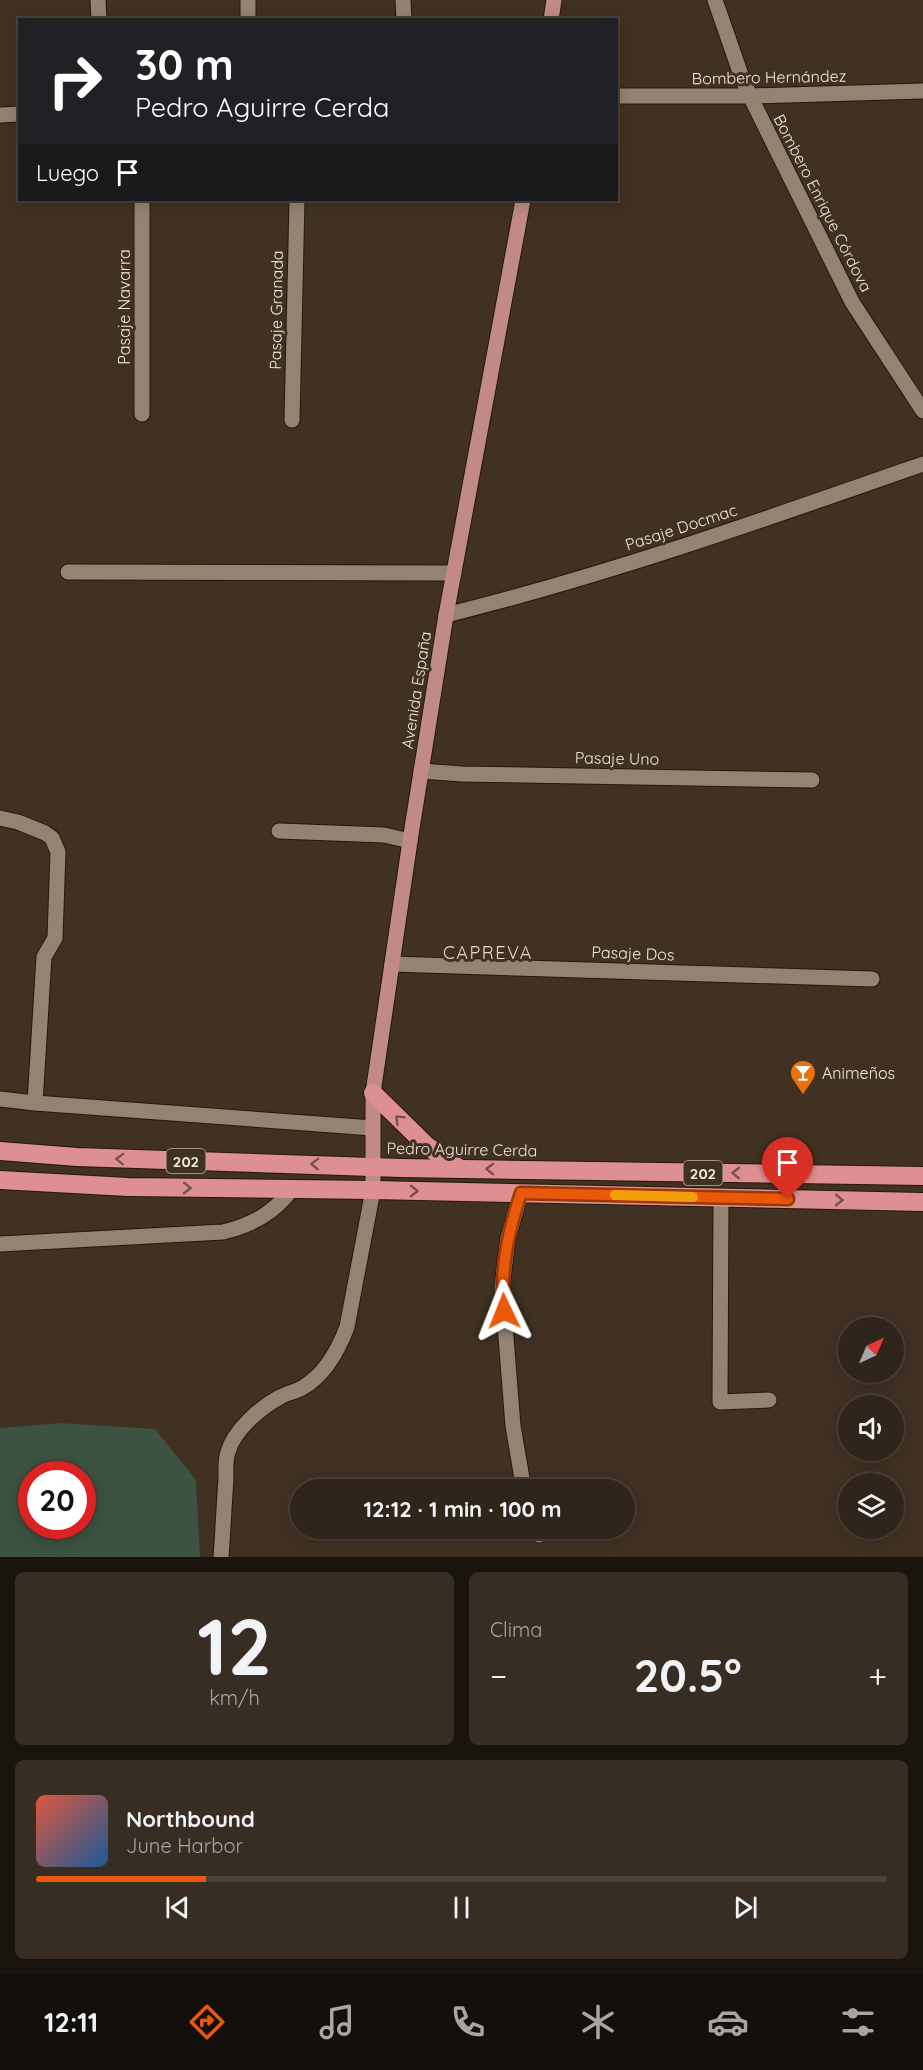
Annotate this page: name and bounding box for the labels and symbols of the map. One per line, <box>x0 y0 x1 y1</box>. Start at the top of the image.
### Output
street label: Bombero Hernández <box>692 66 846 88</box>
street label: Bombero Enrique Córdova <box>769 111 877 295</box>
street label: Pasaje Navarra <box>114 249 134 365</box>
street label: Pasaje Granada <box>265 250 287 370</box>
street label: Pasaje Docmac <box>623 500 739 554</box>
street label: Avenida España <box>397 630 435 750</box>
street label: Pasaje Uno <box>575 747 659 769</box>
district label: CAPREVA <box>443 941 533 964</box>
street label: Pasaje Dos <box>591 942 675 964</box>
bar icon: Animeños <box>788 1058 818 1096</box>
place label: Animeños <box>822 1063 895 1083</box>
one-way arrow <box>395 1116 406 1126</box>
pin <box>762 1137 813 1199</box>
street label: Pedro Aguirre Cerda <box>386 1138 538 1160</box>
road number: 202 <box>166 1149 206 1173</box>
one-way arrow <box>115 1152 124 1165</box>
one-way arrow <box>310 1158 319 1171</box>
road number: 202 <box>684 1161 722 1185</box>
one-way arrow <box>485 1163 494 1175</box>
one-way arrow <box>732 1167 741 1179</box>
one-way arrow <box>182 1182 191 1194</box>
one-way arrow <box>409 1185 418 1197</box>
one-way arrow <box>835 1194 844 1207</box>
position arrow <box>472 1279 536 1343</box>
north arrow <box>838 1317 904 1383</box>
speed limit sign: 20 <box>18 1461 96 1539</box>

